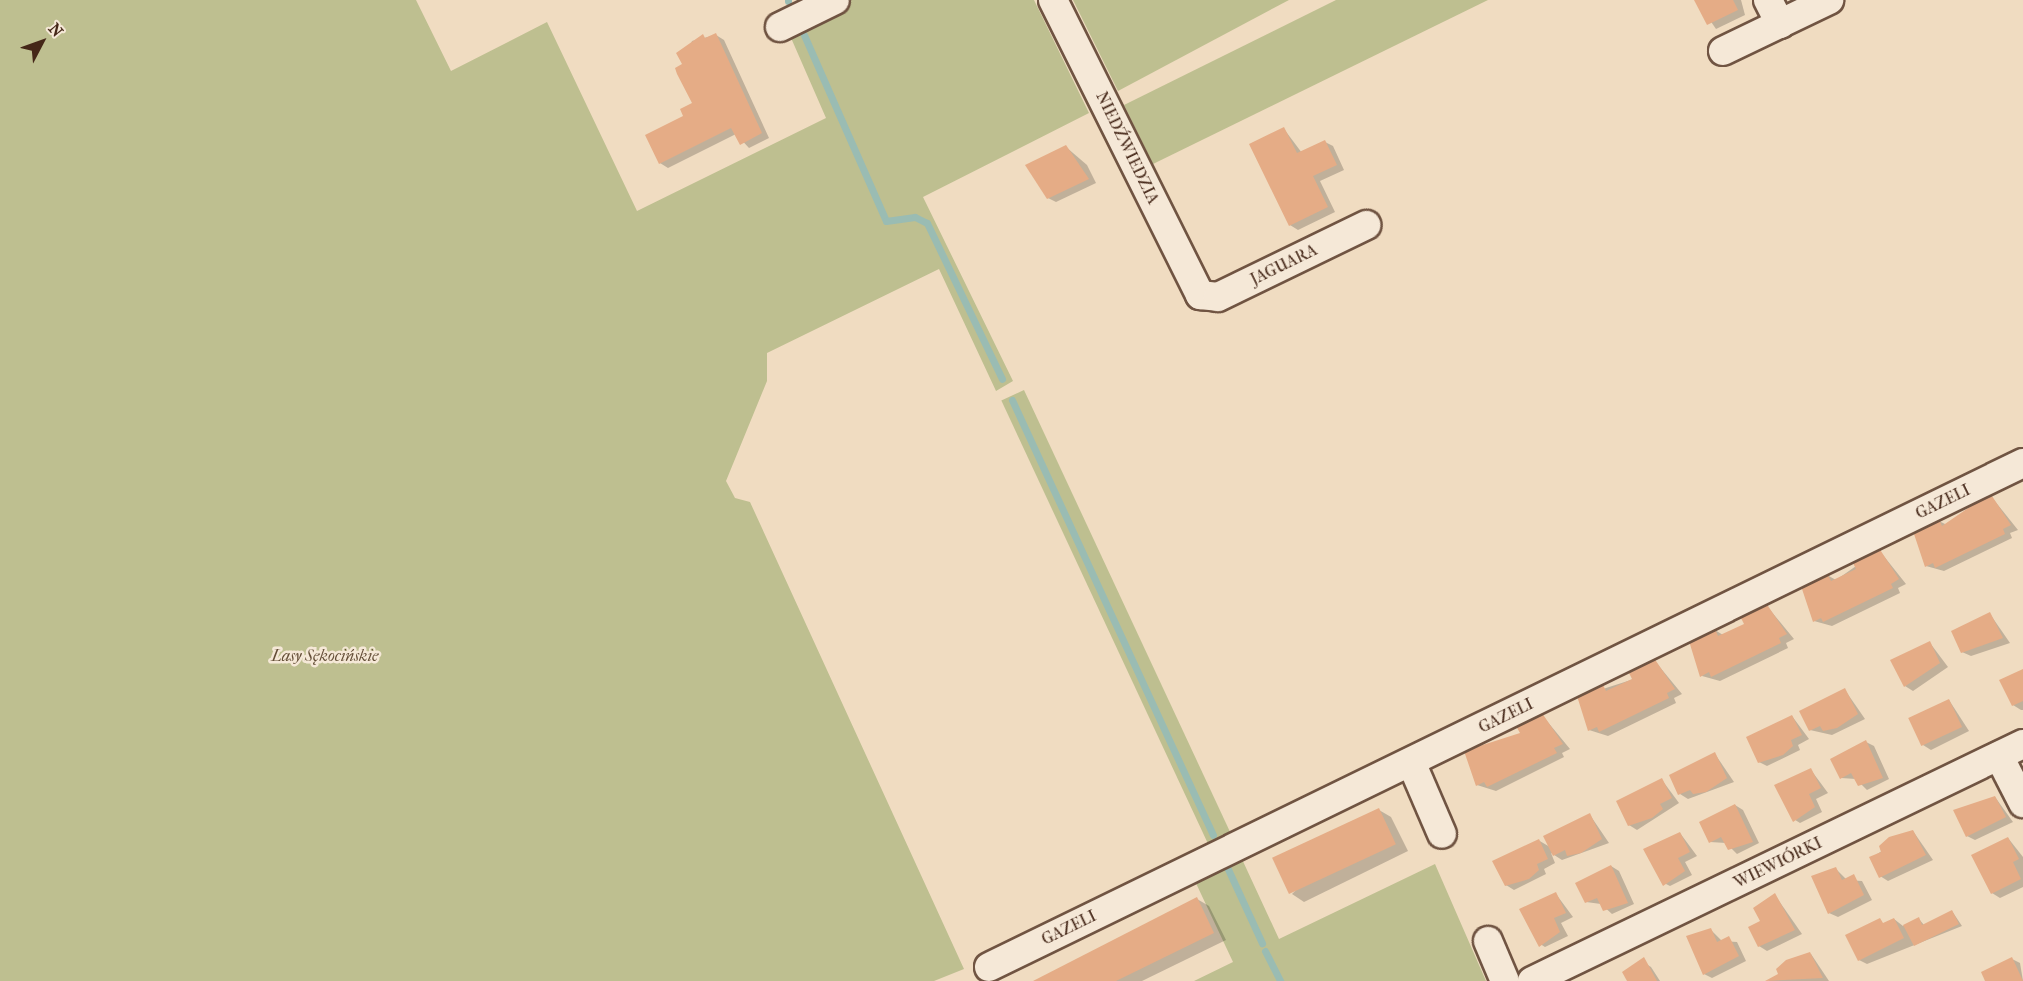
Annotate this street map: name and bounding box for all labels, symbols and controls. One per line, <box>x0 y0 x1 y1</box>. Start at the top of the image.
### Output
north arrow <box>12 12 72 72</box>
text: N <box>45 19 67 41</box>
street label: NIEDŹWIEDZIA <box>1092 89 1162 207</box>
street label: JAGUARA <box>1247 241 1321 289</box>
street label: GAZELI <box>1913 481 1973 523</box>
park label: Lasy Sękocińskie <box>272 646 378 666</box>
street label: GAZELI <box>1476 695 1536 737</box>
street label: WIEWIÓRKI <box>1731 833 1825 893</box>
street label: GAZELI <box>1039 907 1099 949</box>

